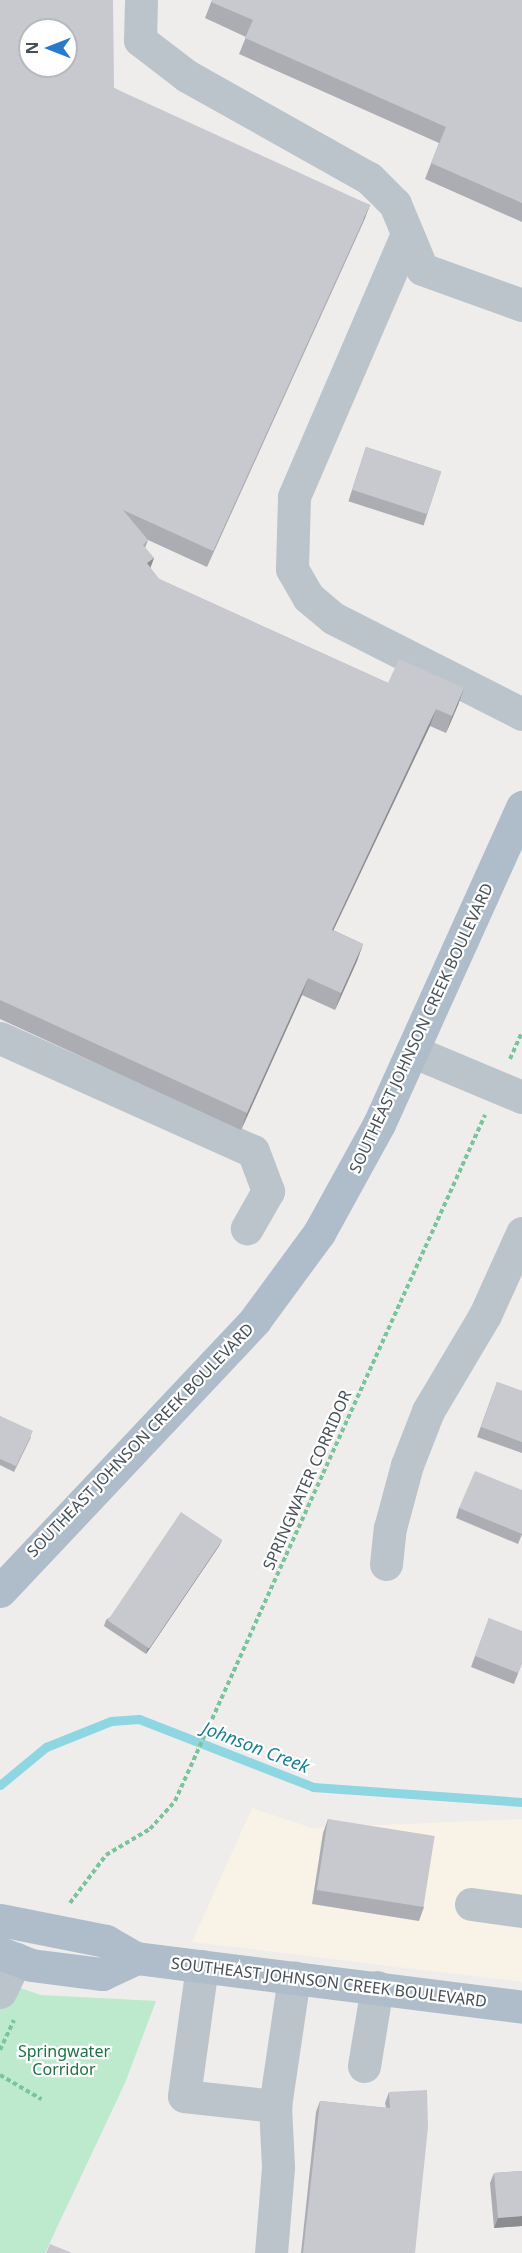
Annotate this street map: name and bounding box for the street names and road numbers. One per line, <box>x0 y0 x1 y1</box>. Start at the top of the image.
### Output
street label: SOUTHEAST JOHNSON CREEK BOULEVARD <box>345 880 497 1176</box>
street label: SOUTHEAST JOHNSON CREEK BOULEVARD <box>23 1319 257 1561</box>
street label: SPRINGWATER CORRIDOR <box>259 1387 355 1573</box>
street label: SOUTHEAST JOHNSON CREEK BOULEVARD <box>170 1953 488 2011</box>

